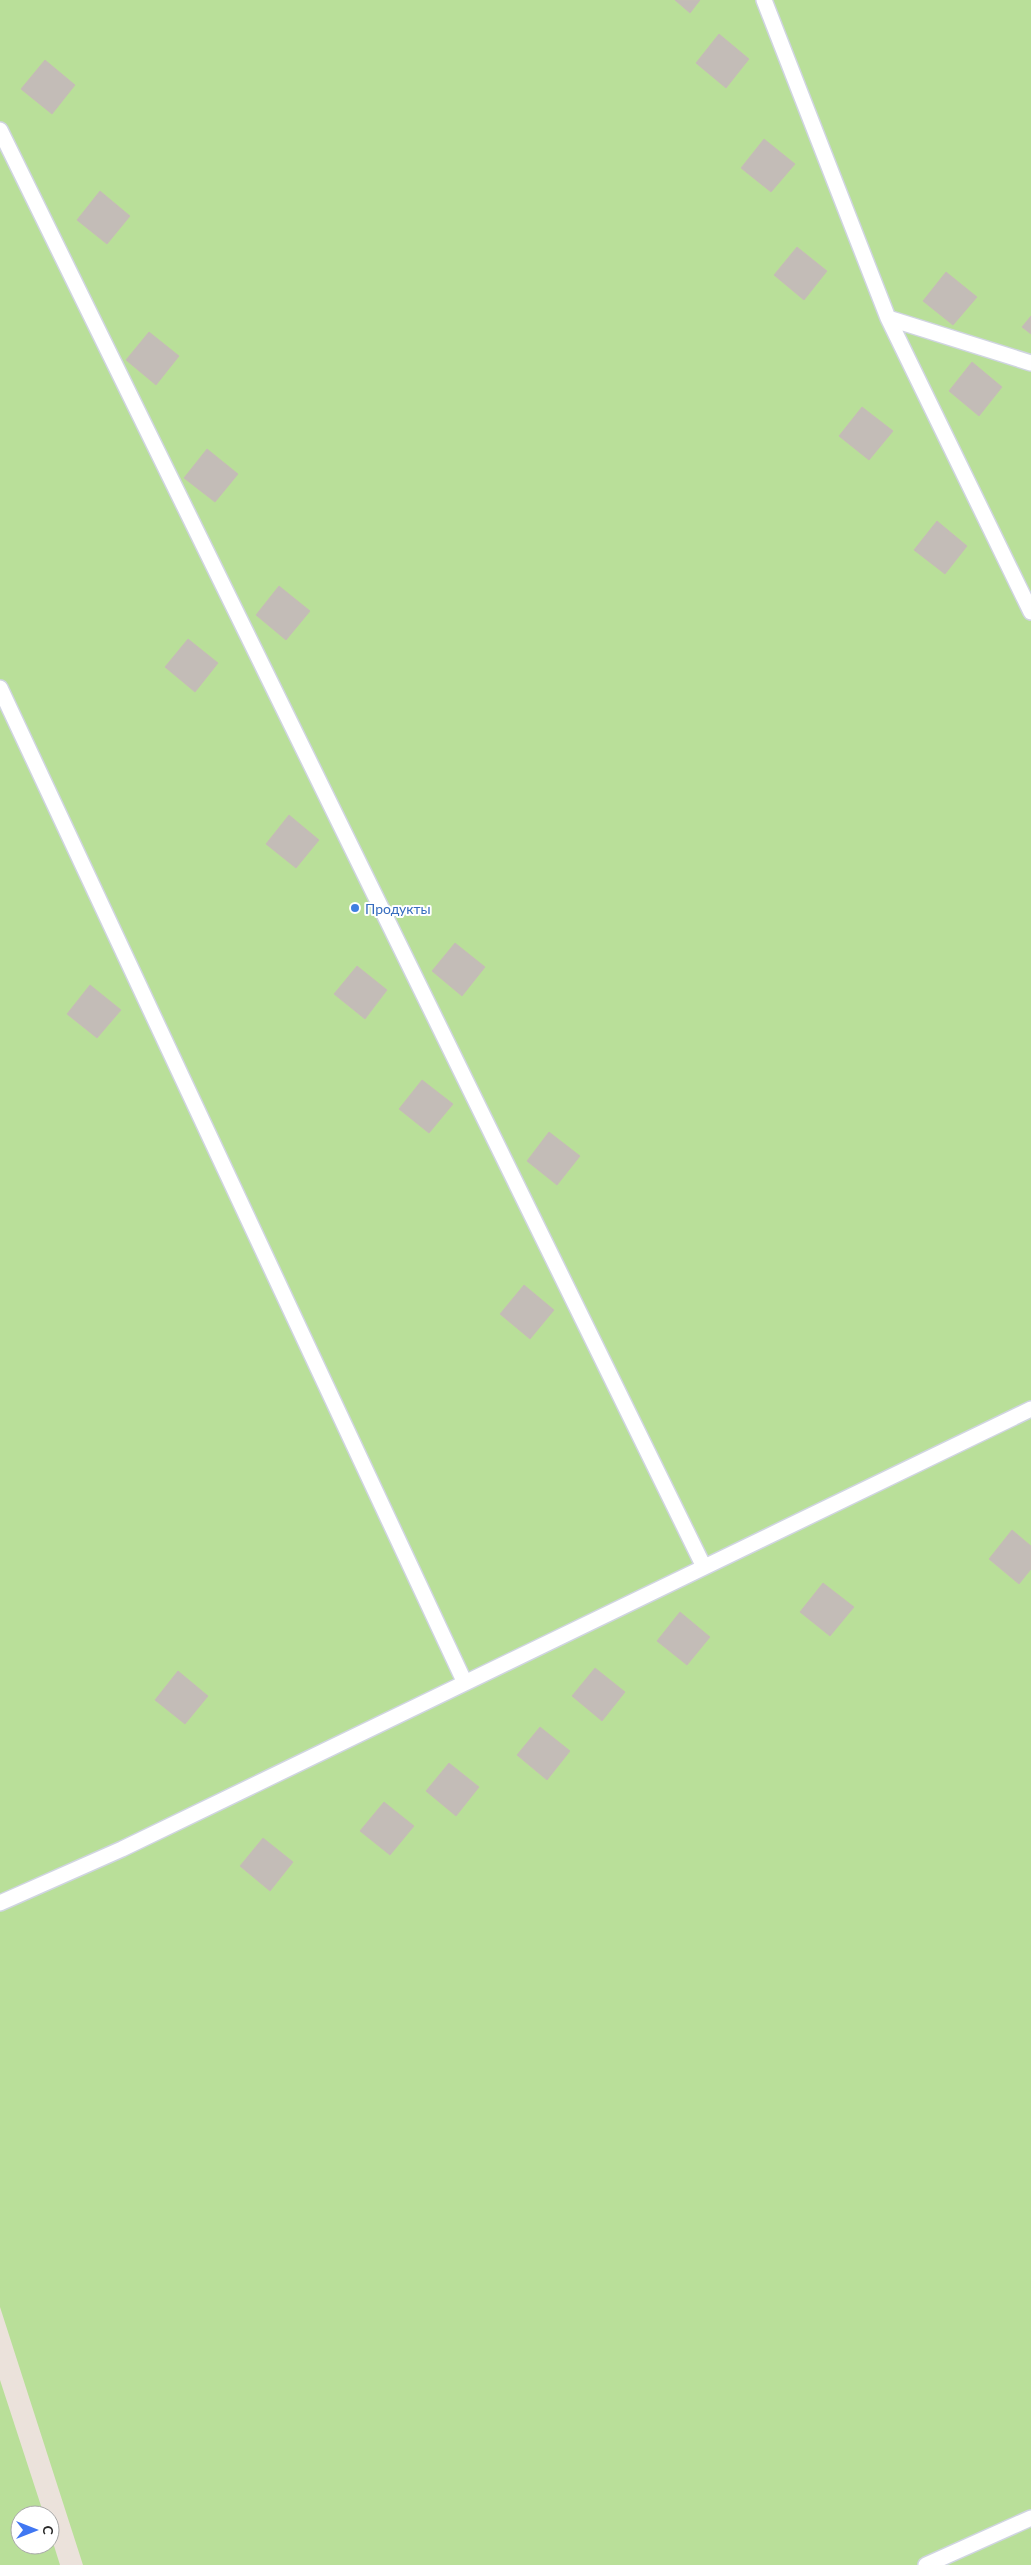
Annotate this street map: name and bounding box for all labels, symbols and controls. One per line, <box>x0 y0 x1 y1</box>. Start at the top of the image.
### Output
place label: Продукты <box>365 900 431 917</box>
marker: Продукты <box>349 902 361 914</box>
north arrow <box>10 2505 60 2555</box>
text: С <box>40 2525 57 2535</box>

